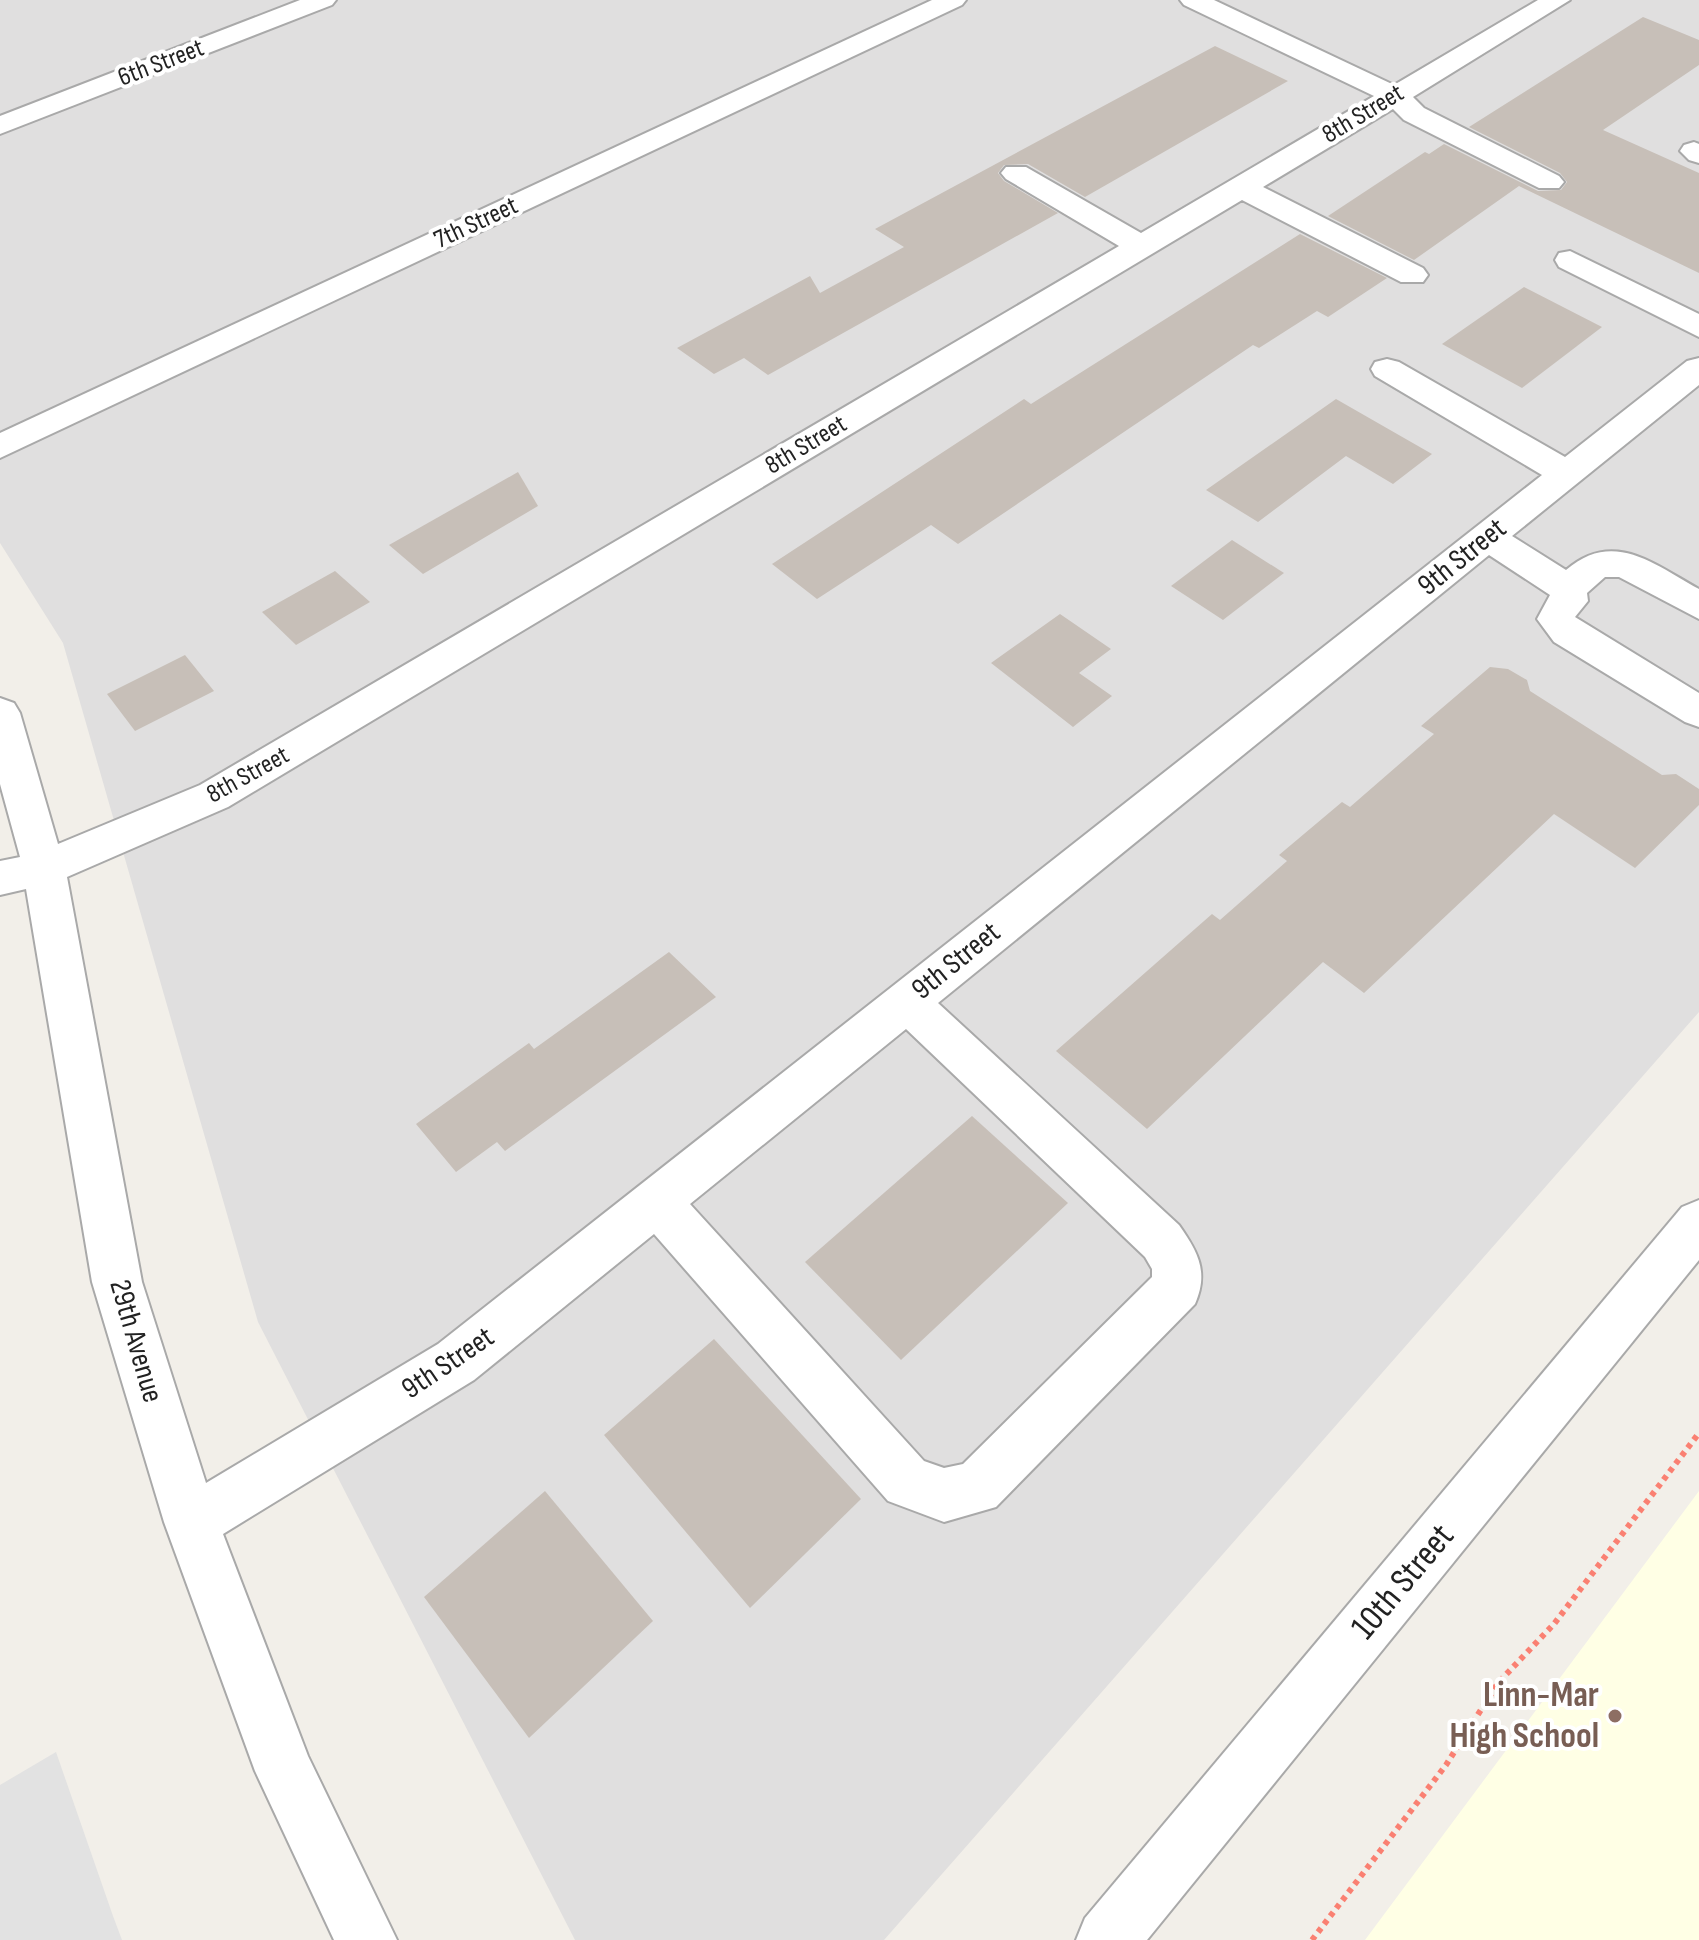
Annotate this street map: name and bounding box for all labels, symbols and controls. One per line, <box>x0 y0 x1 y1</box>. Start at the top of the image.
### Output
street label: 6th Street <box>114 32 208 93</box>
street label: 8th Street <box>1317 78 1409 150</box>
street label: 7th Street <box>429 190 523 256</box>
street label: 8th Street <box>760 409 852 481</box>
street label: 9th Street <box>1410 510 1514 604</box>
street label: 8th Street <box>201 740 295 810</box>
street label: 9th Street <box>904 914 1008 1008</box>
street label: 29th Avenue <box>101 1275 171 1407</box>
street label: 9th Street <box>395 1319 501 1407</box>
street label: 10th Street <box>1343 1516 1463 1648</box>
place label: Linn-Mar High School <box>1450 1674 1599 1758</box>
marker: Linn-Mar High School <box>1606 1707 1624 1725</box>

